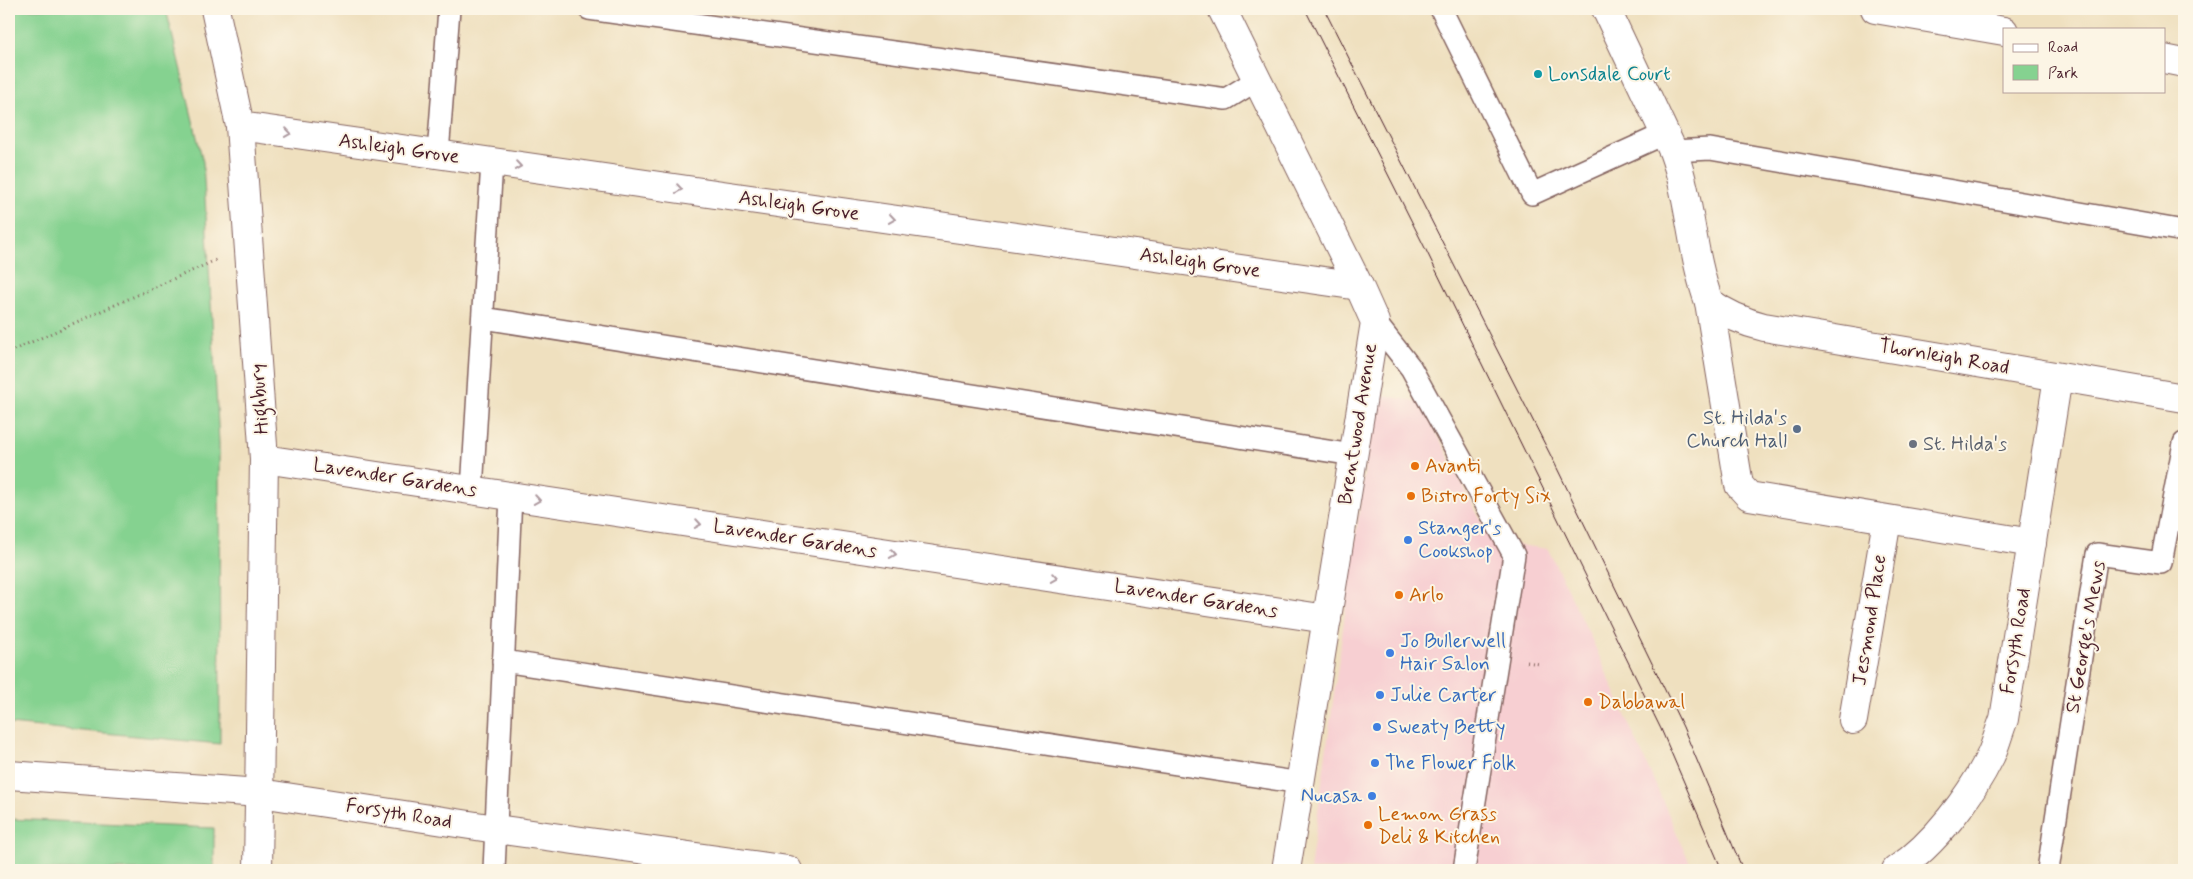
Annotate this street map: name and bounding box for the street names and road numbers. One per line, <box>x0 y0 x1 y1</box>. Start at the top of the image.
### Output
street label: Ashleigh Grove <box>337 127 461 171</box>
street label: Ashleigh Grove <box>737 184 861 228</box>
street label: Ashleigh Grove <box>1138 241 1262 285</box>
street label: Thornleigh Road <box>1877 332 2011 382</box>
street label: Brentwood Avenue <box>1332 341 1384 507</box>
street label: Highbury <box>244 363 278 435</box>
street label: Lavender Gardens <box>311 452 479 504</box>
street label: Lavender Gardens <box>711 513 879 565</box>
street label: Jesmond Place <box>1846 553 1894 687</box>
street label: St George's Mews <box>2059 558 2115 716</box>
street label: Lavender Gardens <box>1112 573 1280 625</box>
street label: Forsyth Road <box>1994 586 2038 696</box>
street label: Forsyth Road <box>344 792 454 836</box>

